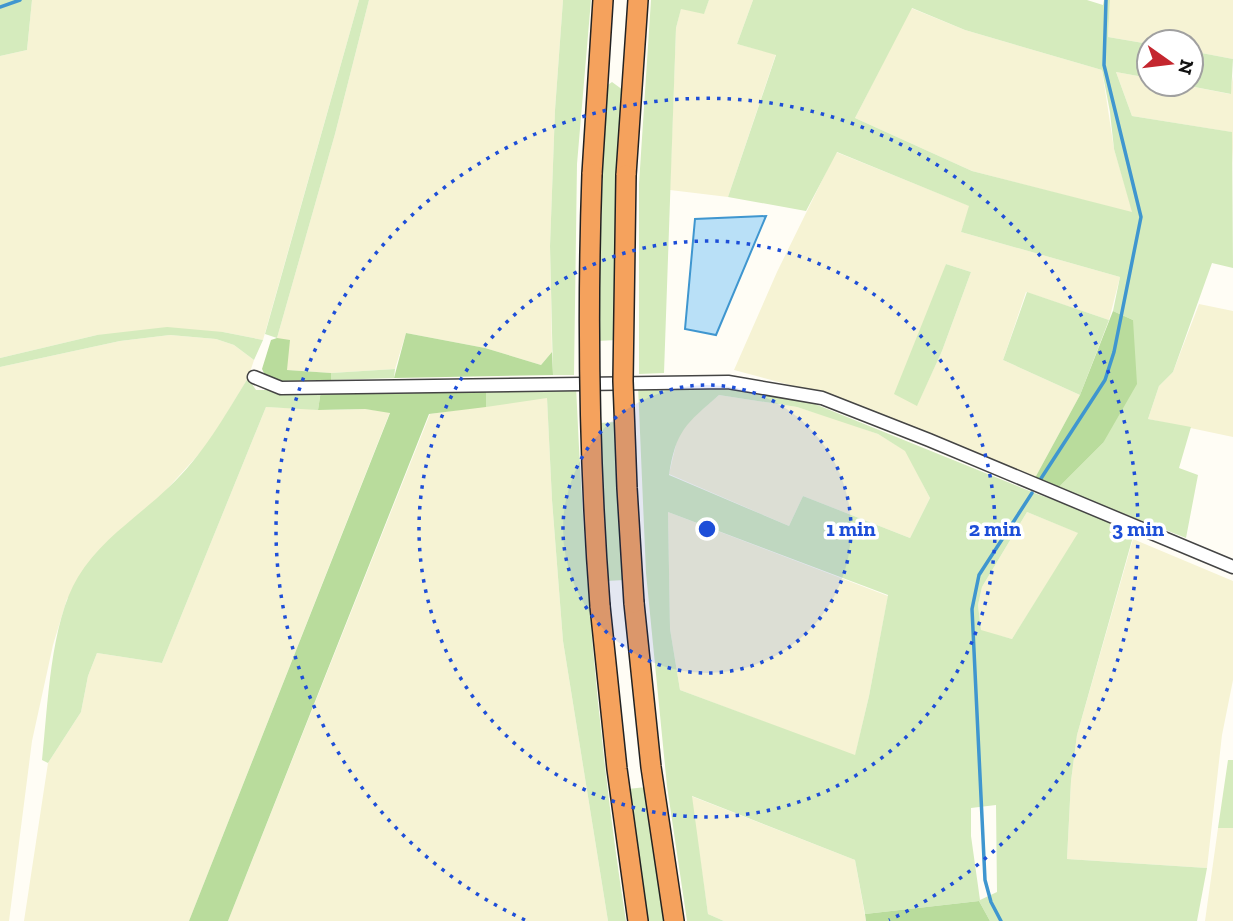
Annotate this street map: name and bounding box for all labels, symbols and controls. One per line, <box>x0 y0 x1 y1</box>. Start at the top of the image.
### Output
north arrow <box>1135 28 1205 98</box>
text: N <box>1173 57 1199 77</box>
text: 1 min <box>826 516 876 541</box>
text: 2 min <box>969 516 1022 541</box>
text: 3 min <box>1112 516 1165 541</box>
centre of rings <box>695 517 719 541</box>

